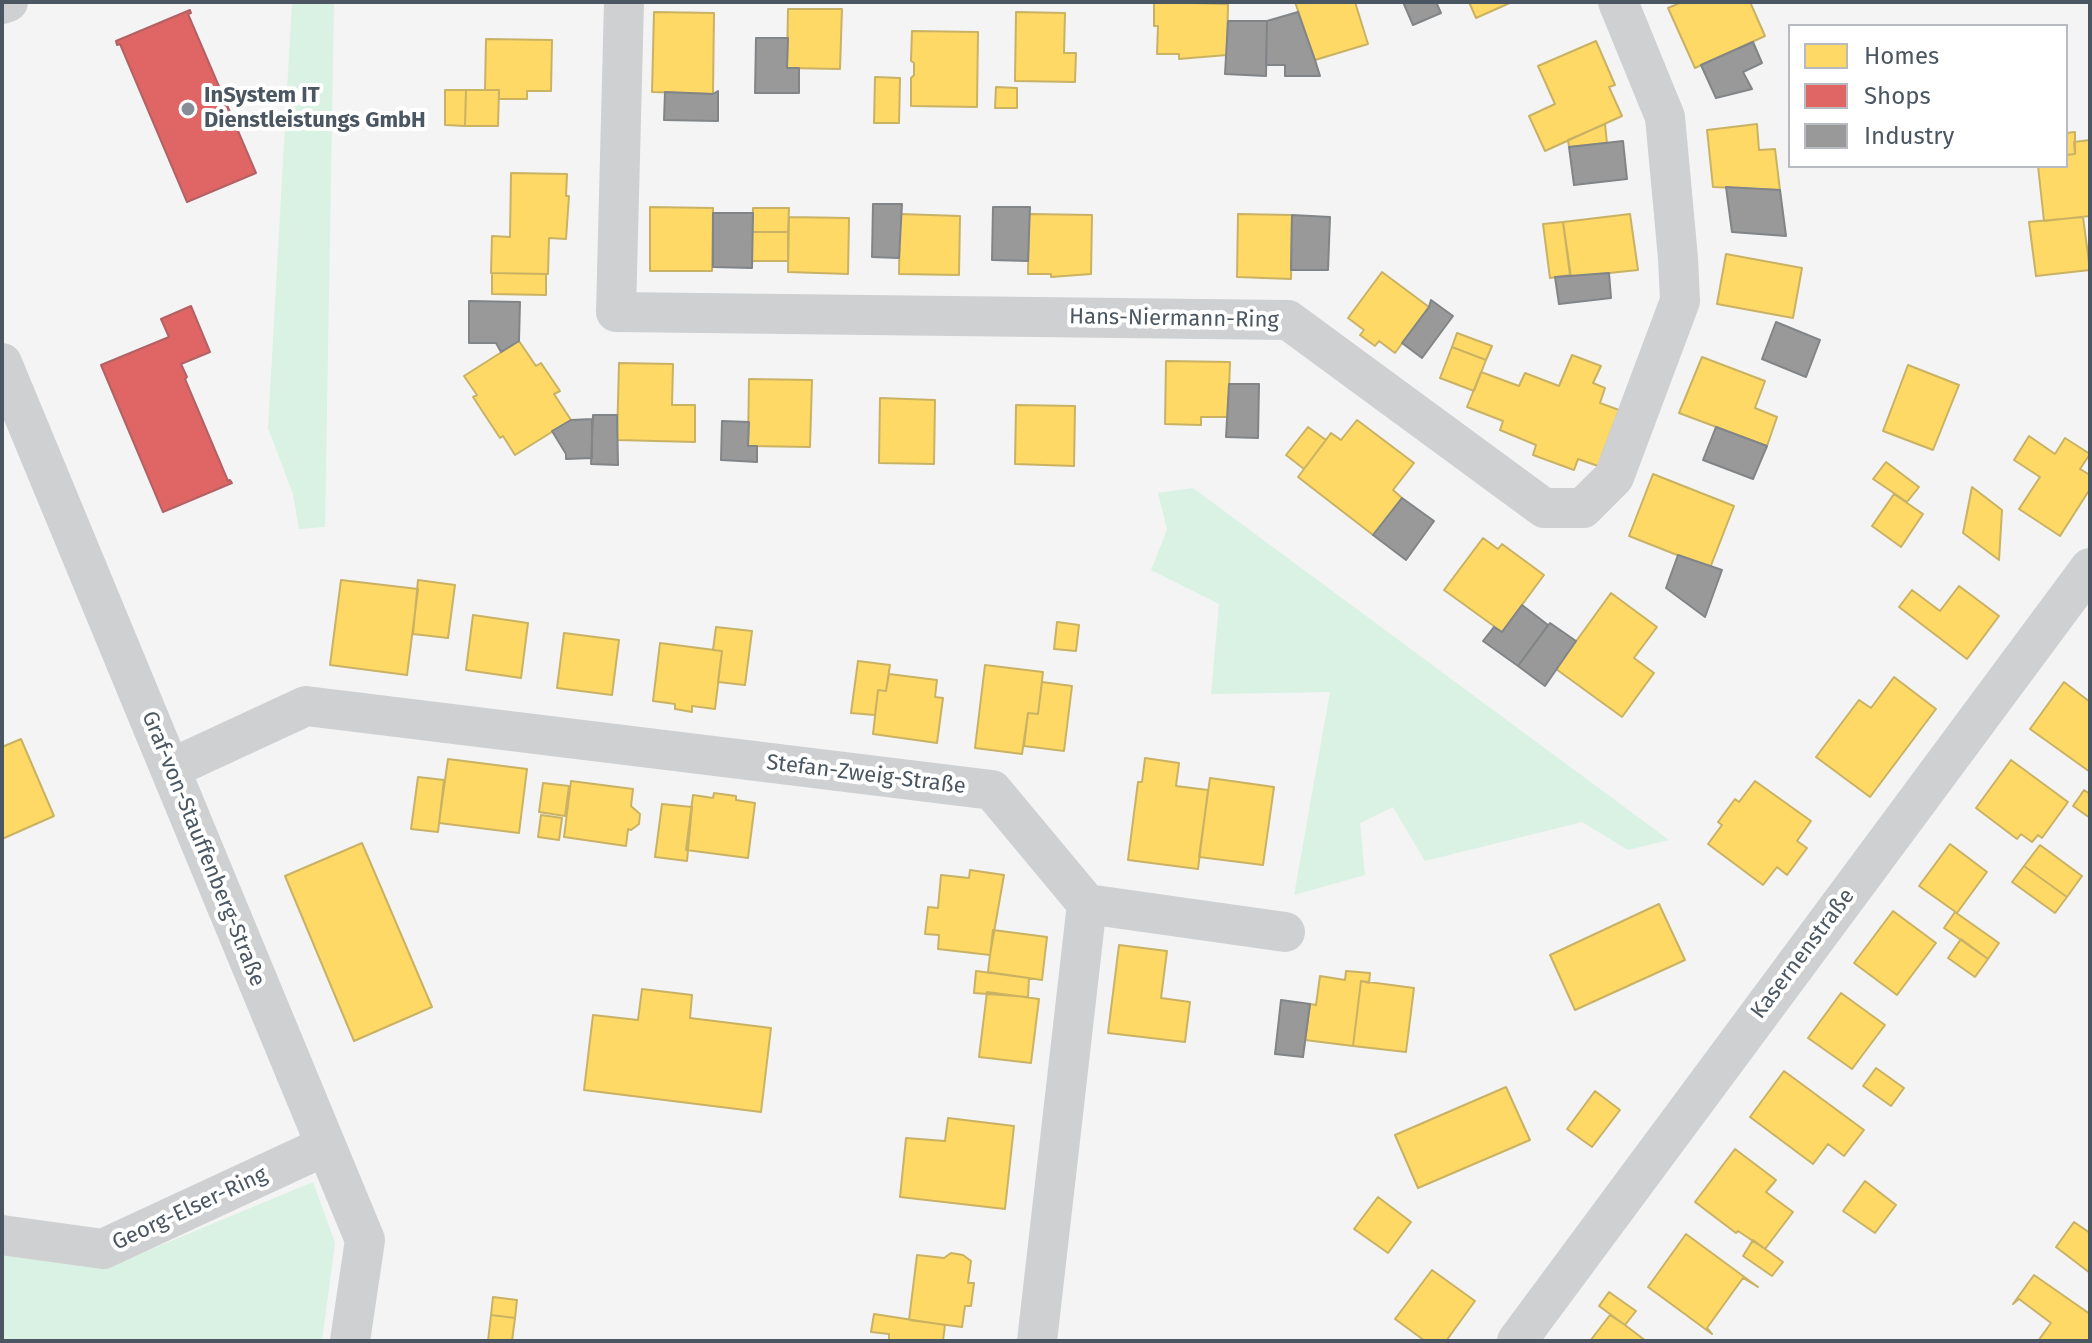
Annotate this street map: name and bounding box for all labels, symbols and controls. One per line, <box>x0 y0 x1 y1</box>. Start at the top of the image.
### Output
legend <box>1788 24 2068 168</box>
text: Homes <box>1864 42 1939 70</box>
text: Shops <box>1864 82 1931 110</box>
place label: InSystem IT Dienstleistungs GmbH <box>204 83 426 134</box>
marker: InSystem IT Dienstleistungs GmbH <box>179 100 197 118</box>
text: Industry <box>1864 122 1954 150</box>
street label: Hans-Niermann-Ring <box>1069 304 1279 334</box>
street label: Graf-von-Stauffenberg-Straße <box>136 707 270 991</box>
street label: Stefan-Zweig-Straße <box>765 750 967 800</box>
street label: Kasernenstraße <box>1746 884 1860 1024</box>
street label: Georg-Elser-Ring <box>108 1162 272 1256</box>

